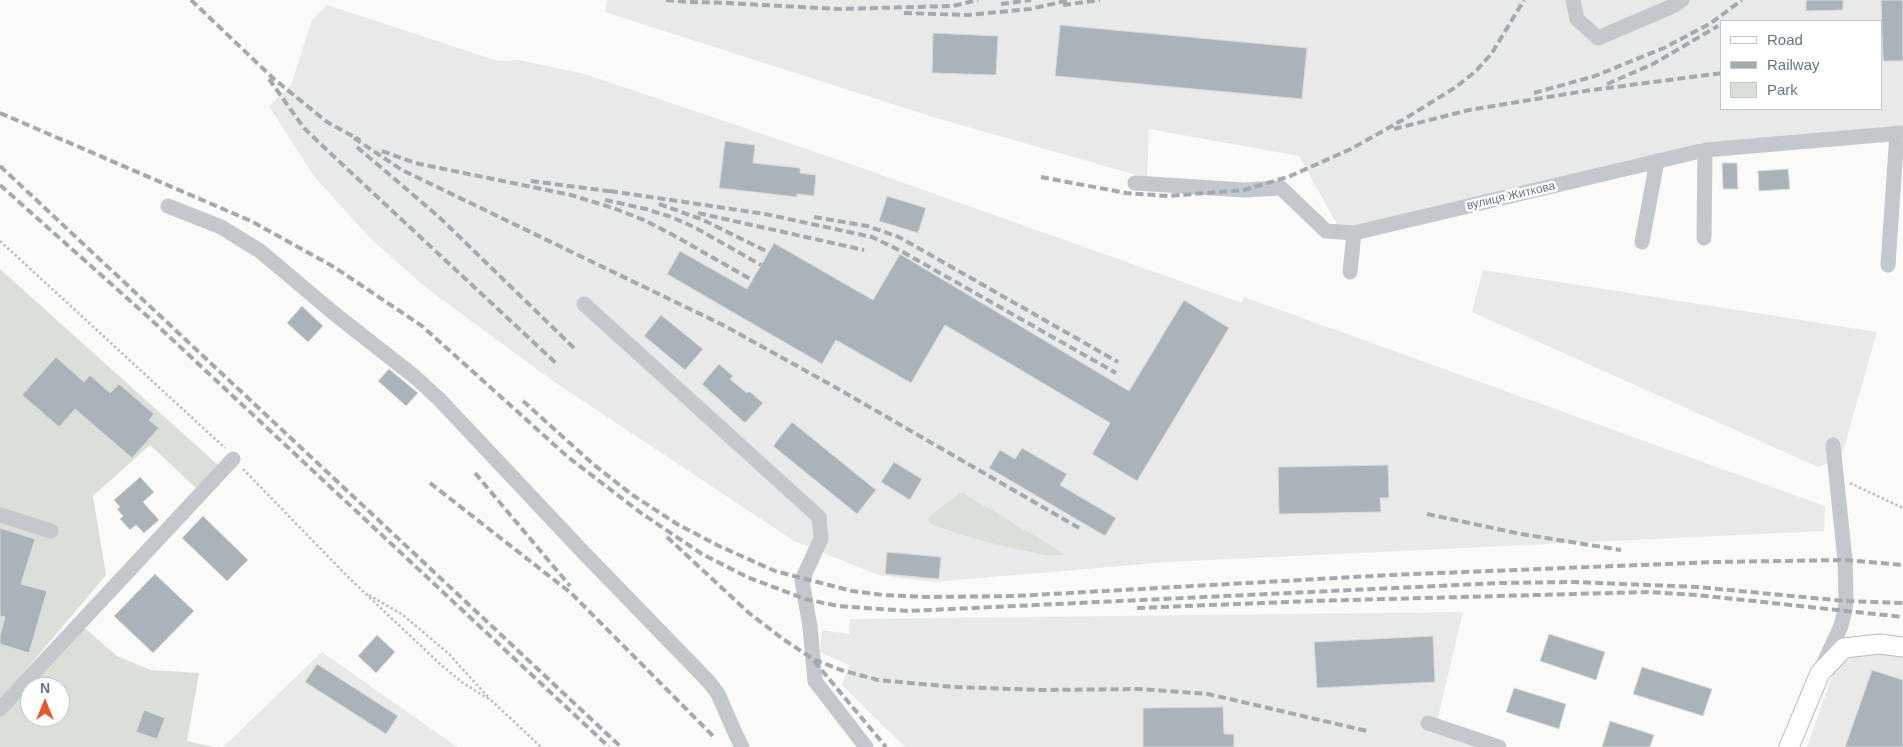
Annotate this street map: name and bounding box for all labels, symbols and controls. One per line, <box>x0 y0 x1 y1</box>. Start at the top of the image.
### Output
legend <box>1720 20 1883 110</box>
text: Road <box>1767 31 1803 48</box>
text: Railway <box>1767 56 1820 73</box>
text: Park <box>1767 81 1798 98</box>
street label: вулиця Житкова <box>1465 179 1557 213</box>
north arrow <box>20 677 70 727</box>
text: N <box>40 680 50 696</box>

